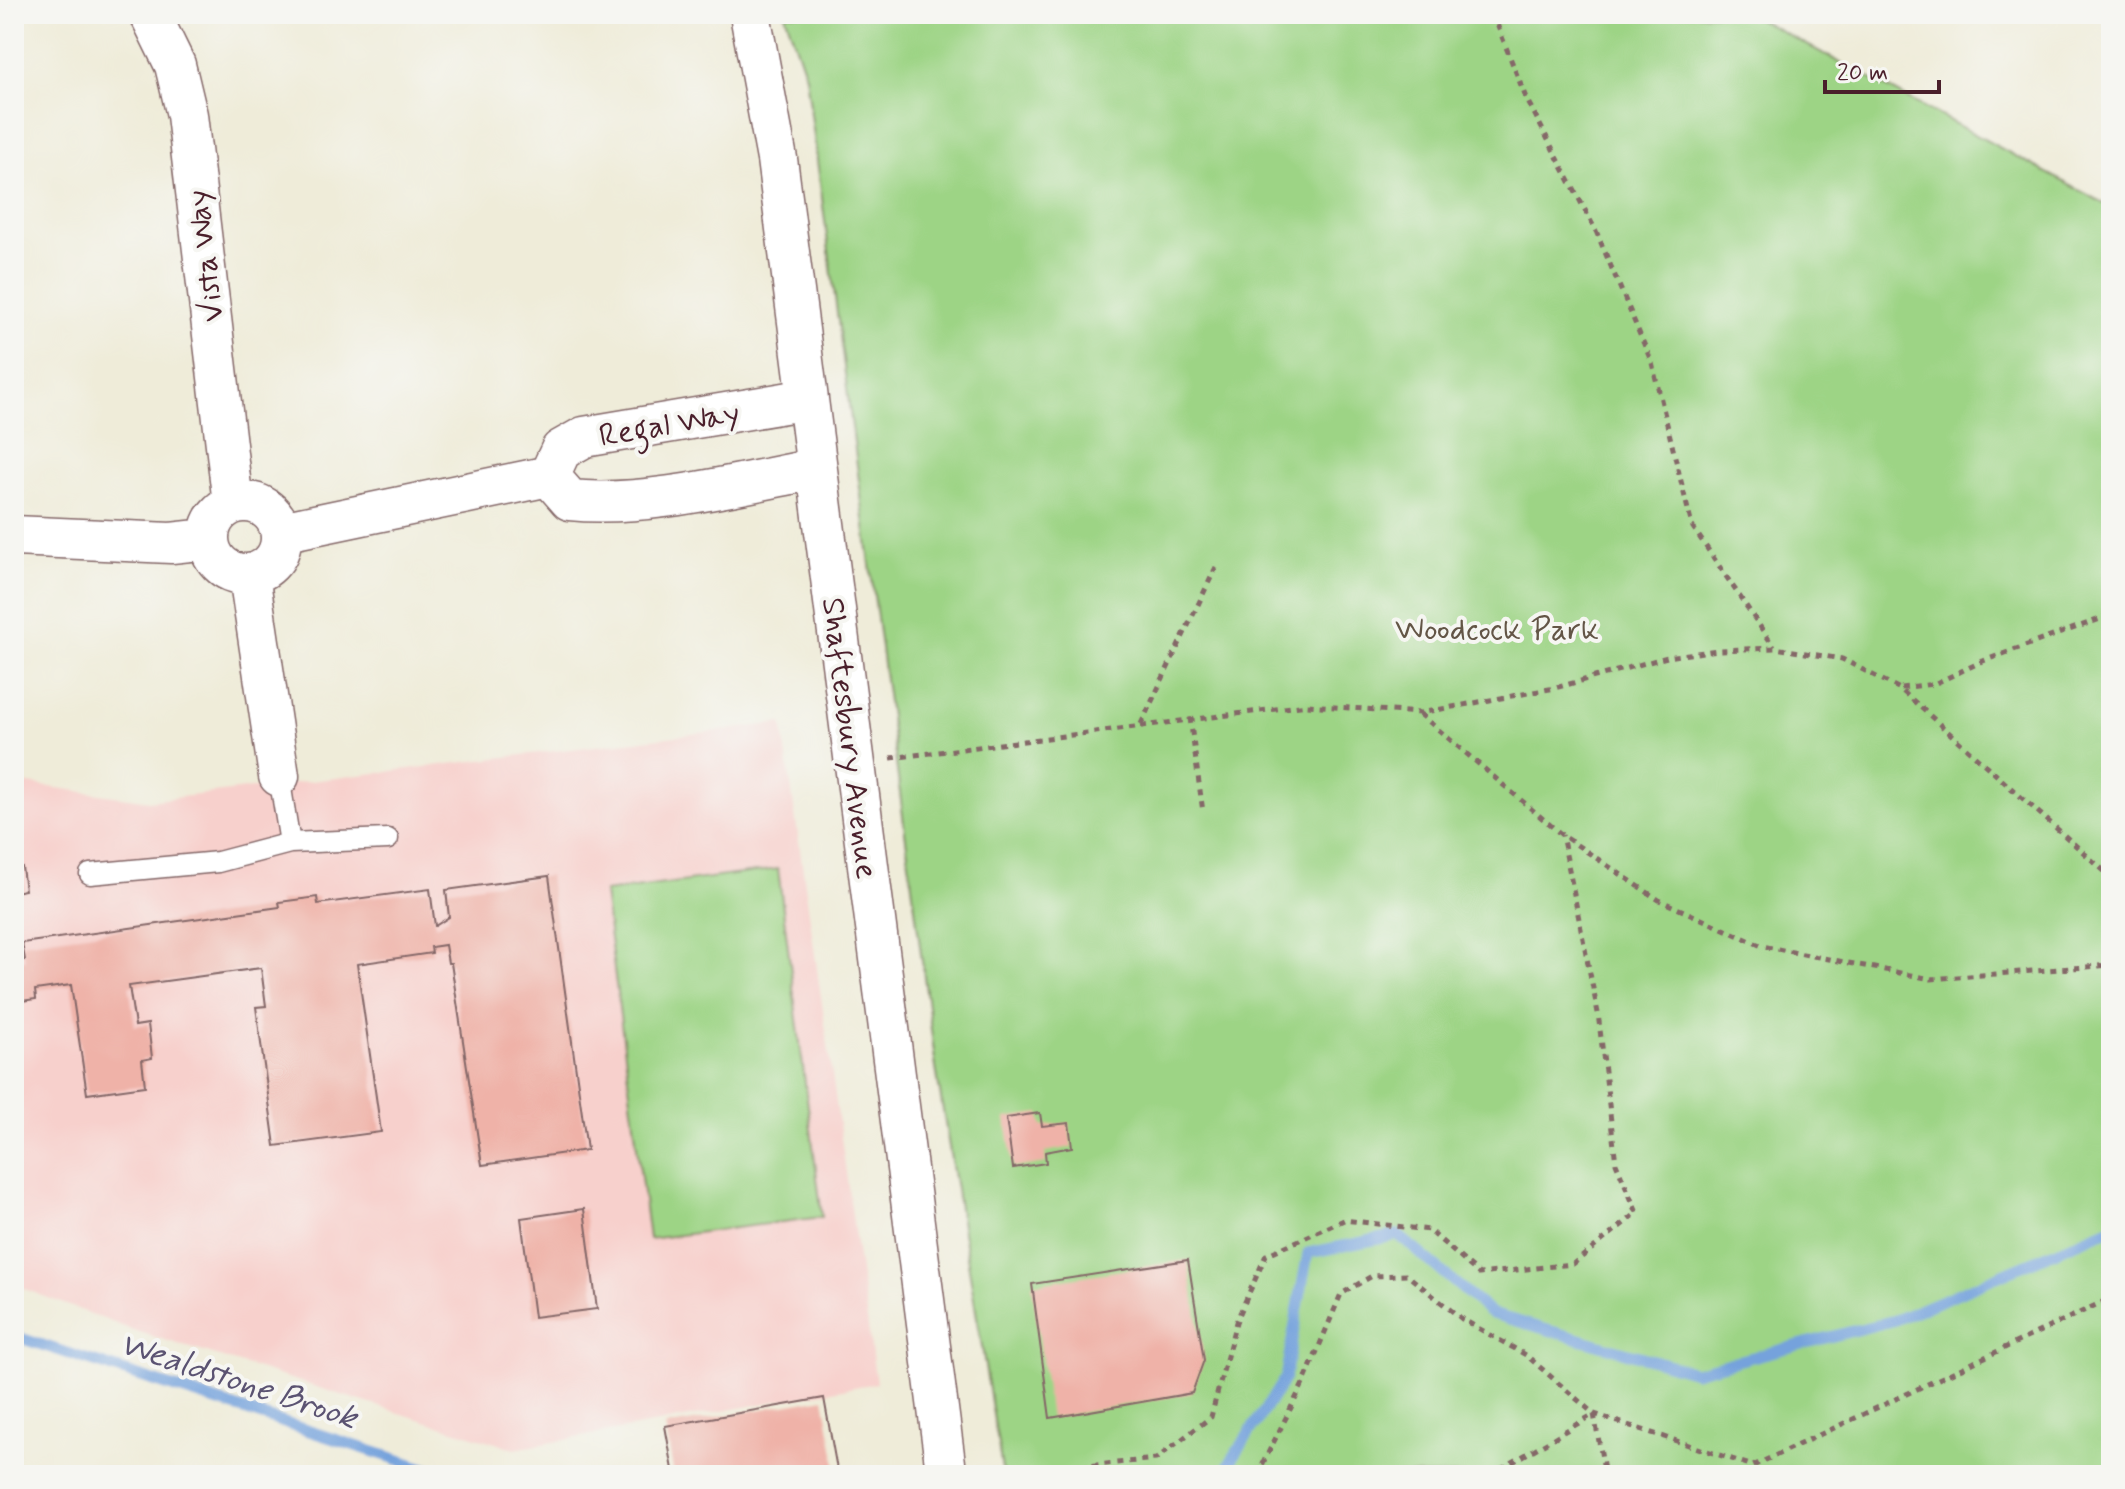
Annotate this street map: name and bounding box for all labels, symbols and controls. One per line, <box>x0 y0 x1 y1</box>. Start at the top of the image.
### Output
scale bar <box>1825 44 1939 94</box>
text: 20 m <box>1837 58 1888 89</box>
street label: Vista Way <box>177 187 235 324</box>
street label: Regal Way <box>596 392 743 461</box>
street label: Shaftesbury Avenue <box>811 595 887 881</box>
park label: Woodcock Park <box>1395 609 1599 651</box>
water label: Wealdstone Brook <box>114 1322 364 1442</box>

